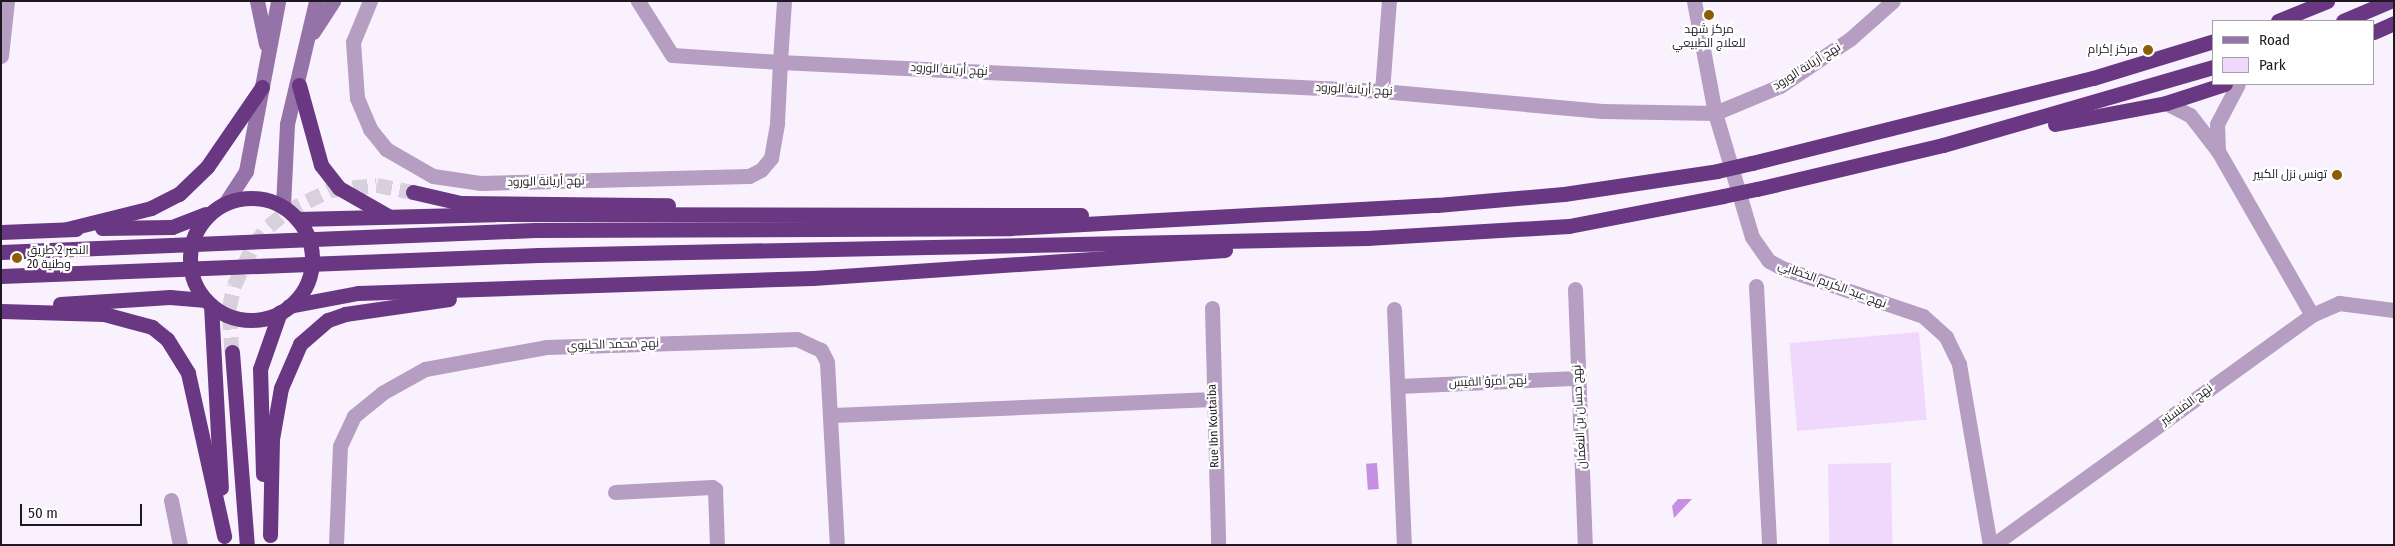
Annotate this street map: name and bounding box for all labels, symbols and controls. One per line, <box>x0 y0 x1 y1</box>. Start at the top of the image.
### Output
marker: مركز شهد للعلاج الطبيعي <box>1703 9 1715 21</box>
legend <box>2212 20 2375 85</box>
place label: مركز شهد للعلاج الطبيعي <box>1672 23 1746 51</box>
text: Road <box>2259 31 2290 49</box>
street label: نهج أريانة الورود <box>1770 40 1844 94</box>
place label: مركز إكرام <box>2088 43 2138 57</box>
marker: مركز إكرام <box>2142 44 2154 56</box>
text: Park <box>2259 56 2286 74</box>
street label: نهج أريانة الورود <box>910 61 988 79</box>
street label: نهج أريانة الورود <box>1315 81 1393 99</box>
place label: تونس نزل الكبير <box>2253 168 2327 182</box>
marker: تونس نزل الكبير <box>2331 169 2343 181</box>
street label: نهج أريانة الورود <box>507 174 585 190</box>
place label: النصر 2 طريق وطنية 20 <box>27 244 89 272</box>
marker: النصر 2 طريق وطنية 20 <box>11 252 23 264</box>
street label: نهج عبد الكريم الخطابي <box>1776 259 1888 311</box>
street label: نهج محمد الحليوي <box>567 336 659 354</box>
street label: نهج حسان بن النعمان <box>1570 364 1590 470</box>
street label: نهج امرؤ القيس <box>1449 373 1527 391</box>
street label: نهج المنستير <box>2158 381 2216 429</box>
street label: Rue Ibn Koutaiba <box>1205 384 1223 468</box>
scale bar <box>22 494 145 526</box>
text: 50 m <box>28 504 58 522</box>

